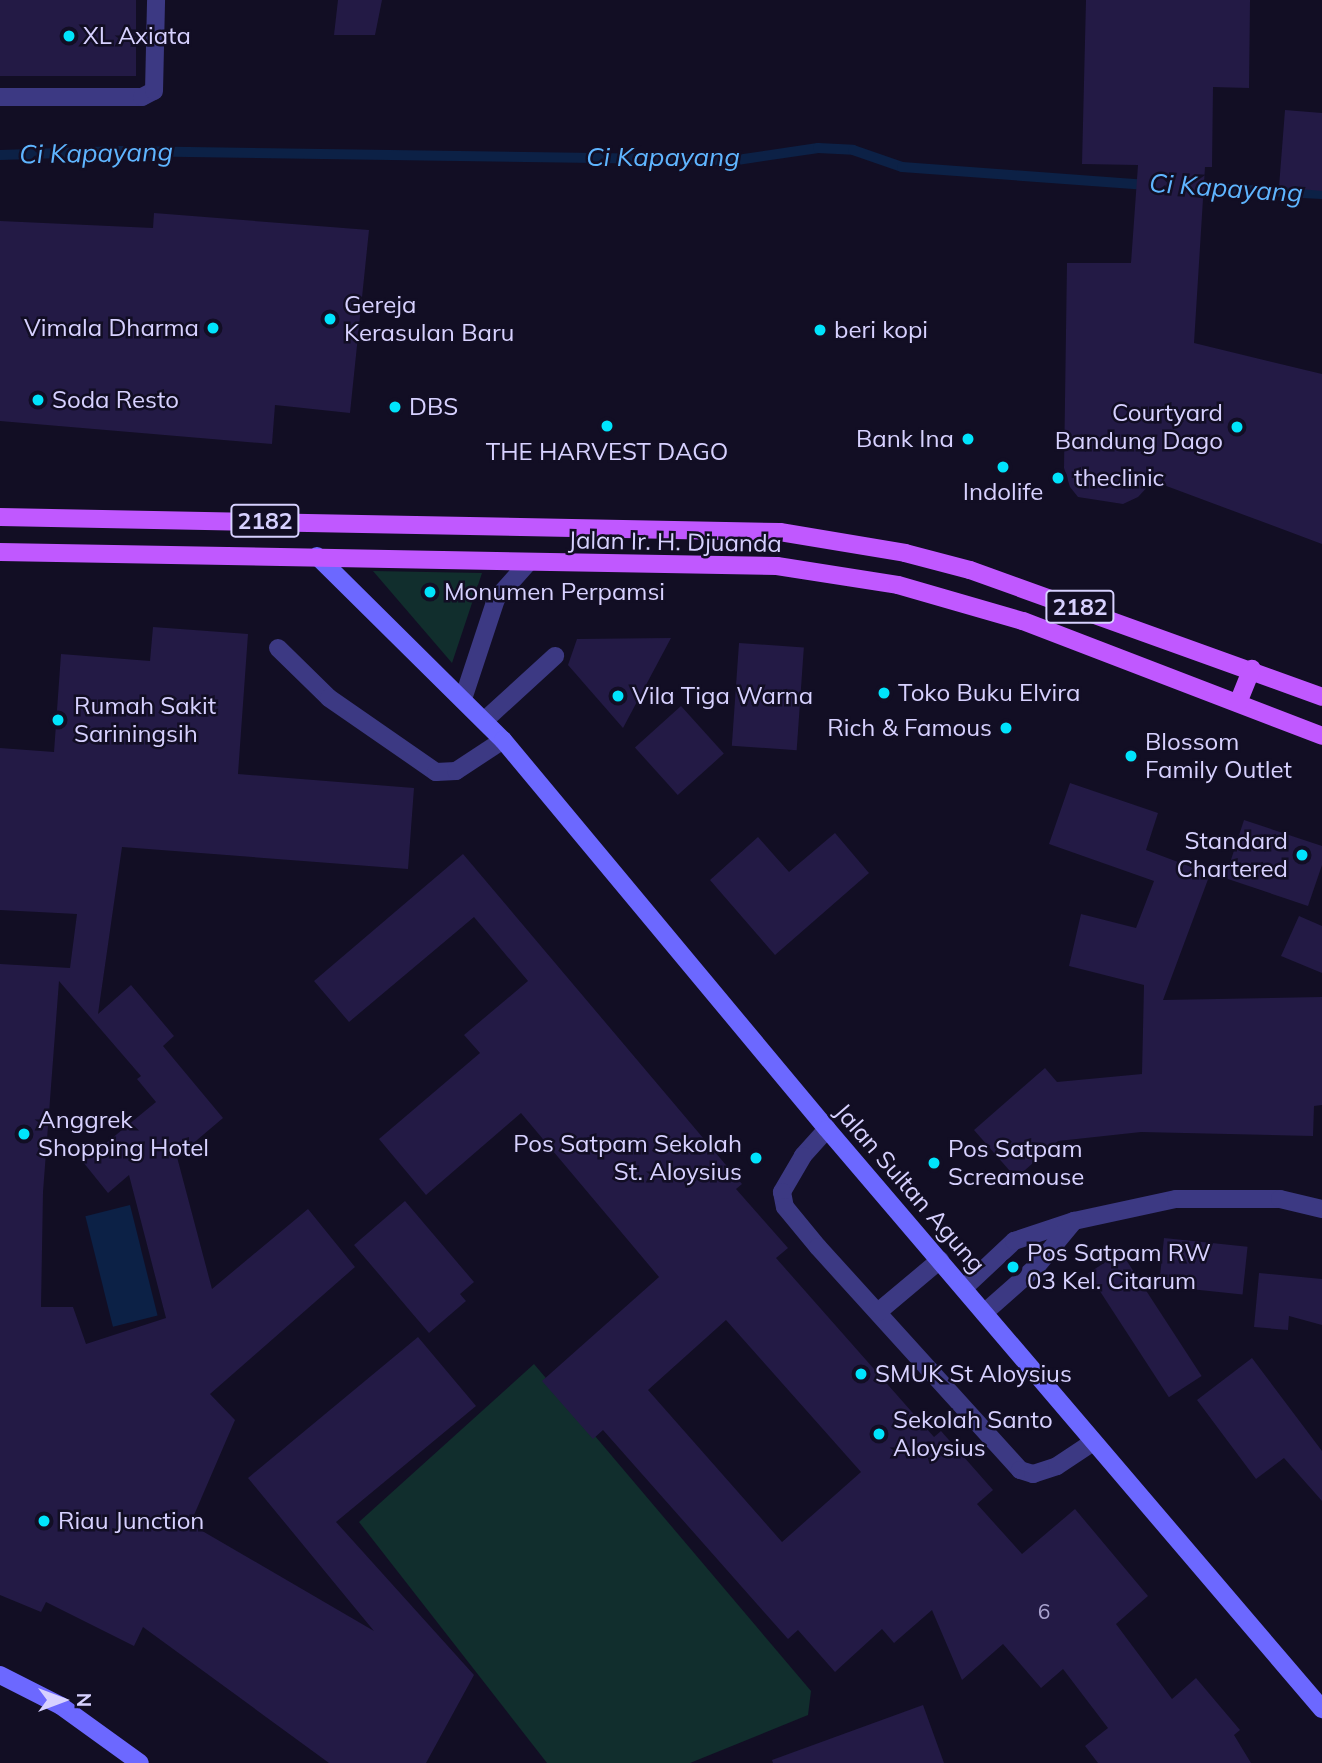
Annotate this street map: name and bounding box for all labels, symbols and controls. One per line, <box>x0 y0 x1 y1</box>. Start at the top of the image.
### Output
place label: XL Axiata <box>83 22 191 50</box>
marker: XL Axiata <box>61 28 77 44</box>
water label: Ci Kapayang <box>19 136 173 170</box>
water label: Ci Kapayang <box>586 141 740 173</box>
water label: Ci Kapayang <box>1148 167 1304 209</box>
place label: Gereja Kerasulan Baru <box>344 291 514 347</box>
marker: Gereja Kerasulan Baru <box>322 311 338 327</box>
place label: Vimala Dharma <box>24 314 199 342</box>
place label: beri kopi <box>834 316 928 344</box>
marker: Vimala Dharma <box>205 320 221 336</box>
marker: beri kopi <box>812 322 828 338</box>
place label: Soda Resto <box>52 386 179 414</box>
marker: Soda Resto <box>30 392 46 408</box>
place label: DBS <box>409 393 458 421</box>
marker: DBS <box>387 399 403 415</box>
place label: Courtyard Bandung Dago <box>1055 399 1223 455</box>
marker: THE HARVEST DAGO <box>599 418 615 434</box>
marker: Courtyard Bandung Dago <box>1229 419 1245 435</box>
place label: Bank Ina <box>856 425 954 453</box>
marker: Bank Ina <box>960 431 976 447</box>
place label: THE HARVEST DAGO <box>486 438 728 466</box>
marker: Indolife <box>995 459 1011 475</box>
place label: theclinic <box>1074 464 1164 492</box>
marker: theclinic <box>1048 468 1068 488</box>
place label: Indolife <box>963 478 1043 506</box>
road number: 2182 <box>230 502 300 540</box>
street label: Jalan Ir. H. Djuanda <box>568 526 782 558</box>
place label: Monumen Perpamsi <box>444 578 665 606</box>
marker: Monumen Perpamsi <box>422 584 438 600</box>
road number: 2182 <box>1045 587 1115 626</box>
place label: Toko Buku Elvira <box>898 679 1080 707</box>
place label: Vila Tiga Warna <box>632 682 813 710</box>
marker: Toko Buku Elvira <box>876 685 892 701</box>
marker: Vila Tiga Warna <box>610 688 626 704</box>
place label: Rumah Sakit Sariningsih <box>74 692 216 748</box>
marker: Rumah Sakit Sariningsih <box>48 710 68 730</box>
place label: Rich & Famous <box>827 714 992 742</box>
marker: Rich & Famous <box>998 720 1014 736</box>
place label: Blossom Family Outlet <box>1145 728 1292 784</box>
marker: Blossom Family Outlet <box>1123 748 1139 764</box>
place label: Standard Chartered <box>1176 827 1288 883</box>
marker: Standard Chartered <box>1294 847 1310 863</box>
street label: Jalan Sultan Agung <box>829 1098 991 1278</box>
place label: Anggrek Shopping Hotel <box>38 1106 209 1162</box>
marker: Anggrek Shopping Hotel <box>16 1126 32 1142</box>
place label: Pos Satpam Sekolah St. Aloysius <box>513 1130 742 1186</box>
place label: Pos Satpam Screamouse <box>948 1135 1084 1191</box>
marker: Pos Satpam Sekolah St. Aloysius <box>748 1150 764 1166</box>
marker: Pos Satpam Screamouse <box>926 1155 942 1171</box>
place label: Pos Satpam RW 03 Kel. Citarum <box>1027 1239 1211 1295</box>
marker: Pos Satpam RW 03 Kel. Citarum <box>1005 1259 1021 1275</box>
place label: SMUK St Aloysius <box>875 1360 1072 1388</box>
marker: SMUK St Aloysius <box>853 1366 869 1382</box>
place label: Sekolah Santo Aloysius <box>893 1406 1053 1462</box>
marker: Sekolah Santo Aloysius <box>871 1426 887 1442</box>
place label: Riau Junction <box>58 1507 204 1535</box>
marker: Riau Junction <box>36 1513 52 1529</box>
house number: 6 <box>1038 1598 1050 1624</box>
north arrow <box>28 1665 98 1735</box>
text: N <box>72 1693 96 1707</box>

